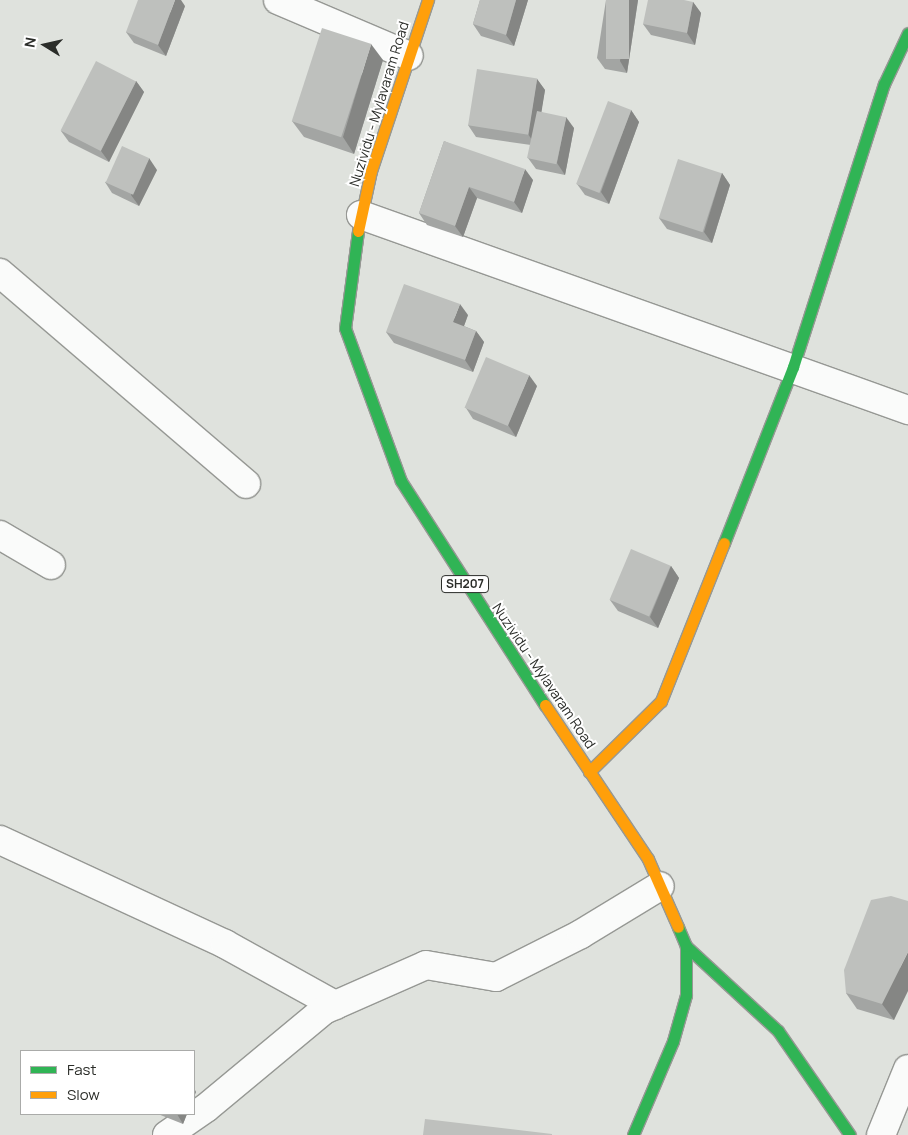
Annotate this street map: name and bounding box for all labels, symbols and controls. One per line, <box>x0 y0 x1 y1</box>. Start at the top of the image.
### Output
street label: Nuzividu - Mylavaram Road <box>346 19 412 189</box>
north arrow <box>20 20 70 70</box>
text: N <box>20 36 40 49</box>
road number: SH207 <box>440 574 490 594</box>
street label: Nuzividu - Mylavaram Road <box>489 600 599 752</box>
legend <box>20 1050 195 1115</box>
text: Fast <box>67 1059 96 1080</box>
text: Slow <box>67 1084 100 1105</box>

